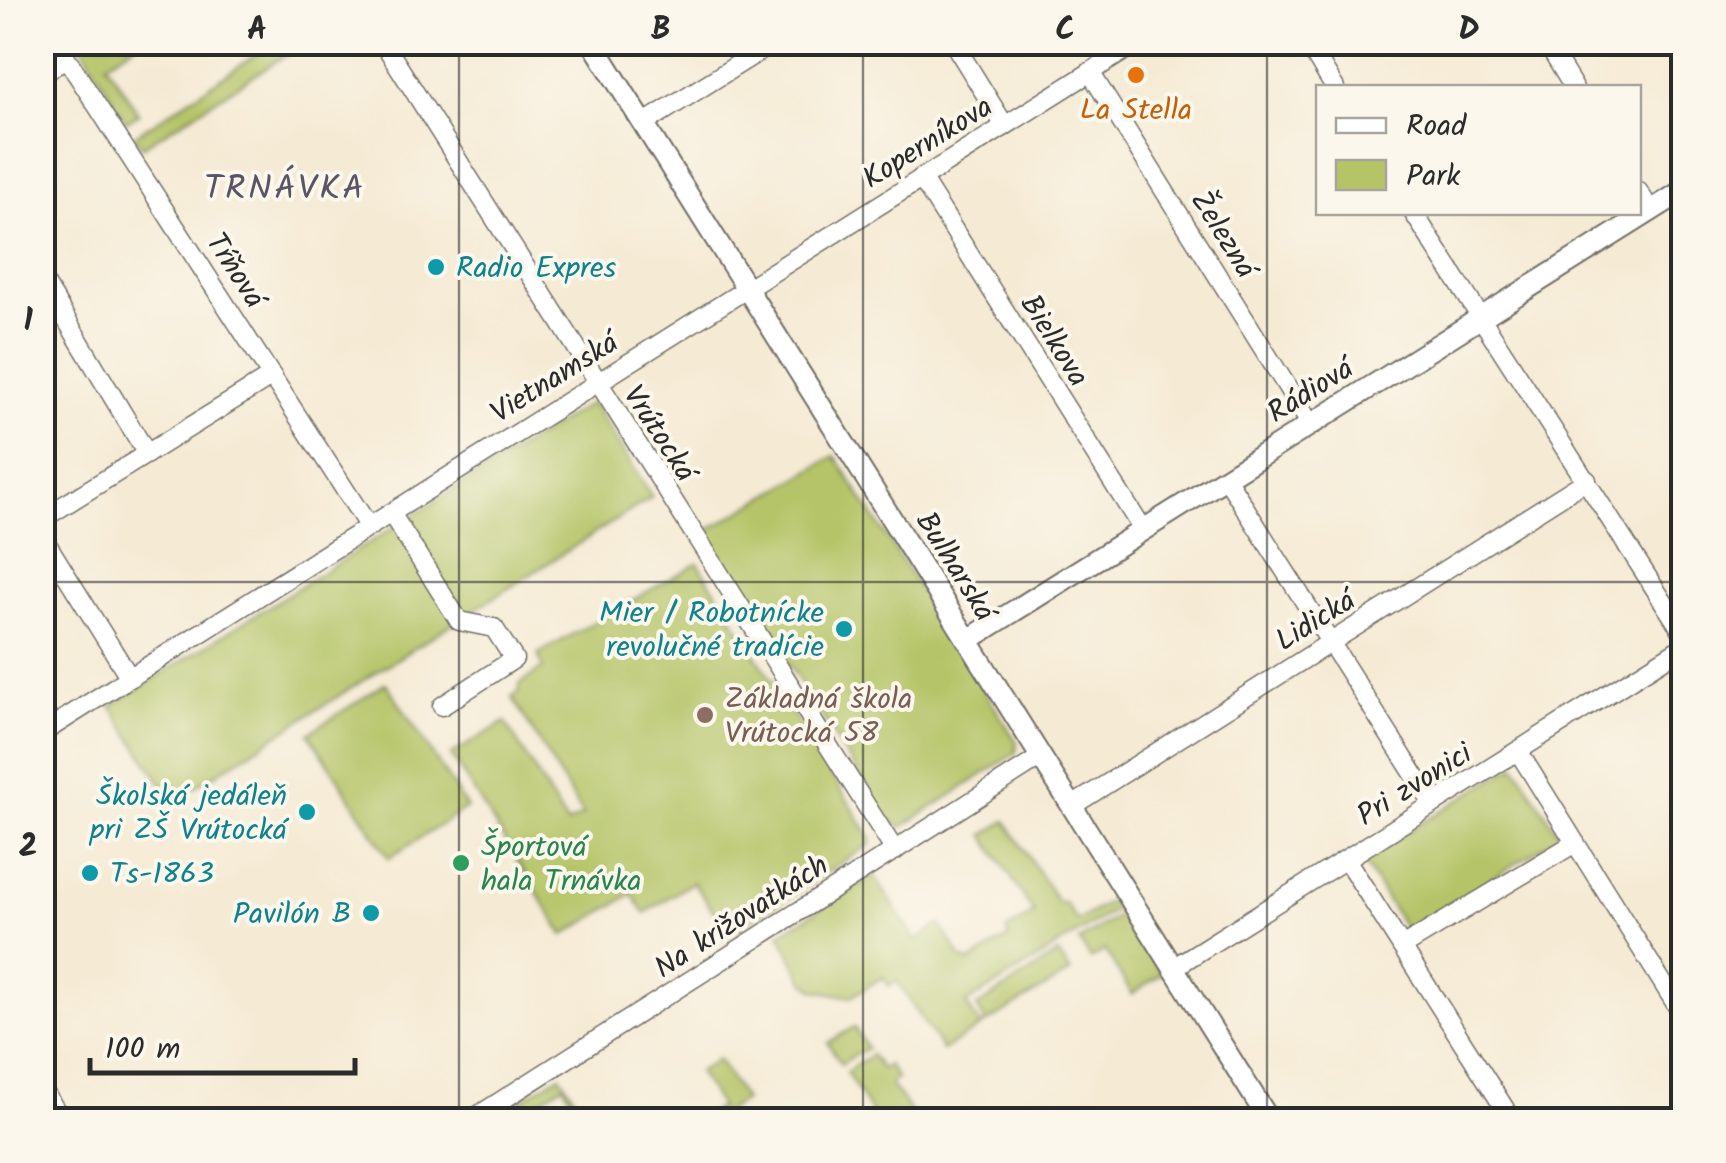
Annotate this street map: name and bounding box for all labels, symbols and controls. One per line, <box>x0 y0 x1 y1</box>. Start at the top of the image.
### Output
text: A <box>247 5 267 56</box>
text: B <box>651 5 671 56</box>
text: C <box>1055 5 1075 56</box>
text: D <box>1458 5 1480 56</box>
marker: La Stella <box>1125 64 1147 86</box>
street label: Koperníkova <box>853 84 1003 203</box>
legend <box>1316 85 1641 215</box>
place label: La Stella <box>1080 87 1192 135</box>
text: Road <box>1406 103 1467 151</box>
text: Park <box>1406 153 1461 201</box>
district label: TRNÁVKA <box>204 162 366 218</box>
street label: Železná <box>1176 182 1270 291</box>
street label: Tŕňová <box>192 224 278 321</box>
place label: Radio Expres <box>456 245 616 293</box>
marker: Radio Expres <box>425 256 447 278</box>
street label: Bielkova <box>1006 285 1101 397</box>
text: 1 <box>23 296 33 347</box>
street label: Vietnamská <box>482 319 631 437</box>
street label: Rádiová <box>1258 345 1366 437</box>
street label: Vrútocká <box>609 376 709 494</box>
street label: Bulharská <box>902 503 1008 634</box>
street label: Lidická <box>1266 577 1368 665</box>
place label: Mier / Robotnícke revolučné tradície <box>599 590 824 672</box>
marker: Mier / Robotnícke revolučné tradície <box>833 618 855 640</box>
place label: Základná škola Vrútocká 58 <box>725 676 912 758</box>
marker: Základná škola Vrútocká 58 <box>694 704 716 726</box>
street label: Pri zvonici <box>1348 730 1484 840</box>
place label: Školská jedáleň pri ZŠ Vrútocká <box>88 773 290 855</box>
marker: Školská jedáleň pri ZŠ Vrútocká <box>296 801 318 823</box>
text: 2 <box>19 822 37 873</box>
place label: Športová hala Trnávka <box>481 824 642 906</box>
street label: Na križovatkách <box>645 843 839 992</box>
place label: Ts-1863 <box>110 851 214 899</box>
marker: Športová hala Trnávka <box>450 852 472 874</box>
marker: Ts-1863 <box>79 862 101 884</box>
place label: Pavilón B <box>233 891 351 939</box>
marker: Pavilón B <box>360 902 382 924</box>
scale bar <box>90 1013 355 1075</box>
text: 100 m <box>105 1026 180 1074</box>

